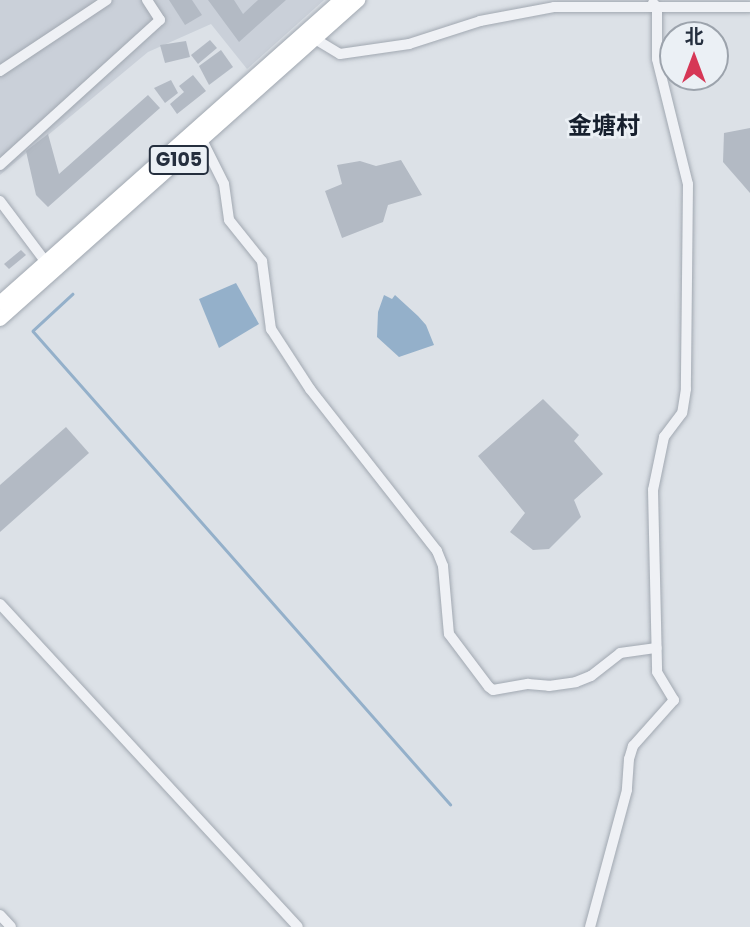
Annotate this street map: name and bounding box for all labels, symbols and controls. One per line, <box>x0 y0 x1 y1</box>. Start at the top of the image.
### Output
north arrow <box>659 21 729 91</box>
text: 北 <box>684 23 704 50</box>
district label: 金塘村 <box>568 112 640 140</box>
road number: G105 <box>148 144 210 176</box>

